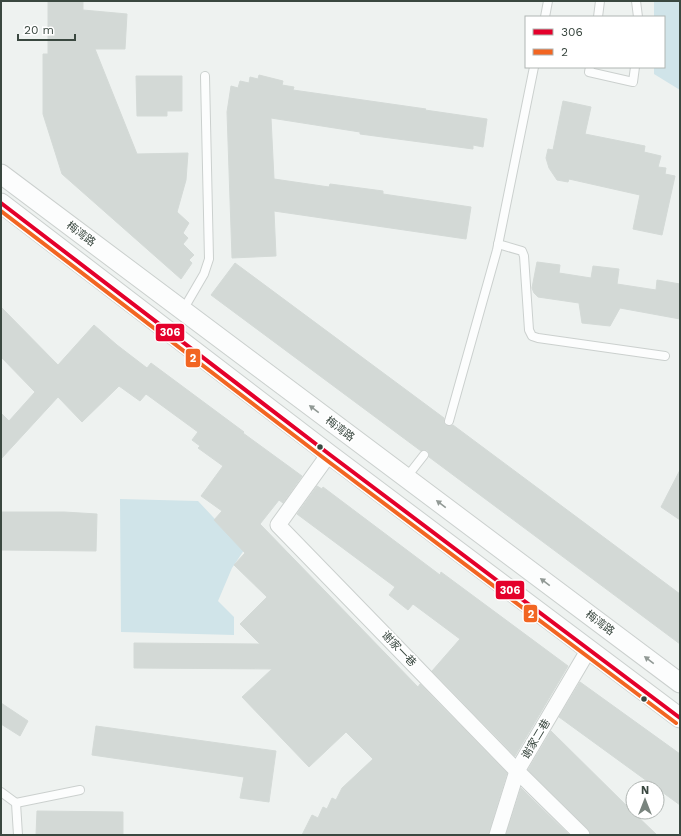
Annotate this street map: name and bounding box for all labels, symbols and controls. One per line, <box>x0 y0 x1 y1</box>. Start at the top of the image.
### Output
scale bar <box>18 16 75 42</box>
legend <box>525 16 665 68</box>
text: 20 m <box>24 23 54 37</box>
text: 306 <box>561 25 583 39</box>
text: 2 <box>561 45 568 59</box>
street label: 梅湾路 <box>64 219 98 249</box>
line badge: 306 <box>155 323 185 342</box>
text: 306 <box>160 326 180 339</box>
line badge: 2 <box>185 348 201 368</box>
text: 2 <box>190 352 197 365</box>
one-way arrow <box>309 405 320 413</box>
street label: 梅湾路 <box>323 414 357 444</box>
unlabelled marker <box>315 442 325 452</box>
one-way arrow <box>435 500 446 508</box>
one-way arrow <box>539 578 550 586</box>
line badge: 306 <box>495 580 525 600</box>
text: 306 <box>500 584 520 597</box>
line badge: 2 <box>523 604 538 623</box>
text: 2 <box>528 608 535 621</box>
street label: 梅湾路 <box>583 608 617 638</box>
street label: 谢家一巷 <box>379 629 419 669</box>
one-way arrow <box>643 656 654 664</box>
unlabelled marker <box>639 694 649 704</box>
street label: 谢家二巷 <box>519 717 553 761</box>
north arrow <box>625 780 665 820</box>
text: N <box>641 784 649 797</box>

